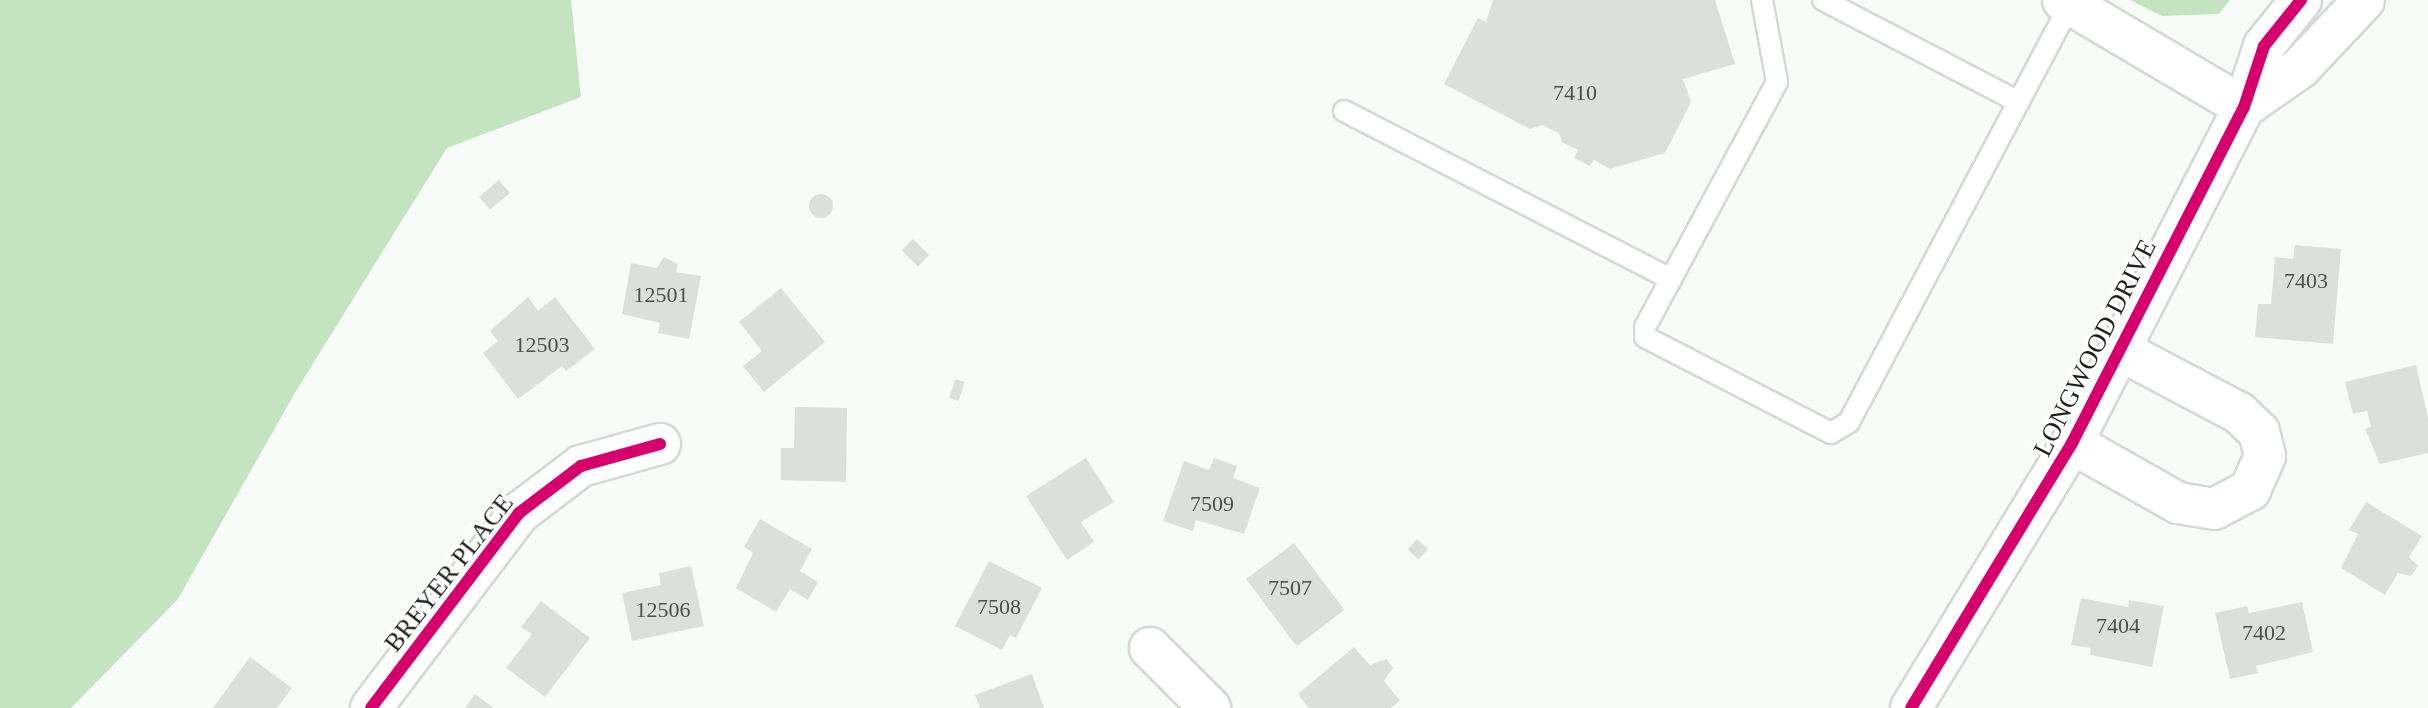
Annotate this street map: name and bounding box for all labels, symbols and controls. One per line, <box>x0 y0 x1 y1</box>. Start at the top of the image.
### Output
house number: 7410 <box>1553 80 1597 106</box>
street label: LONGWOOD DRIVE <box>2027 234 2163 462</box>
house number: 7403 <box>2284 268 2328 294</box>
house number: 12501 <box>634 282 688 308</box>
house number: 12503 <box>514 332 570 358</box>
street label: BREYER PLACE <box>378 488 520 658</box>
house number: 7509 <box>1190 491 1234 517</box>
house number: 7507 <box>1268 575 1312 601</box>
house number: 7508 <box>977 594 1021 620</box>
house number: 12506 <box>636 597 690 623</box>
house number: 7404 <box>2096 613 2140 639</box>
house number: 7402 <box>2242 620 2286 646</box>

